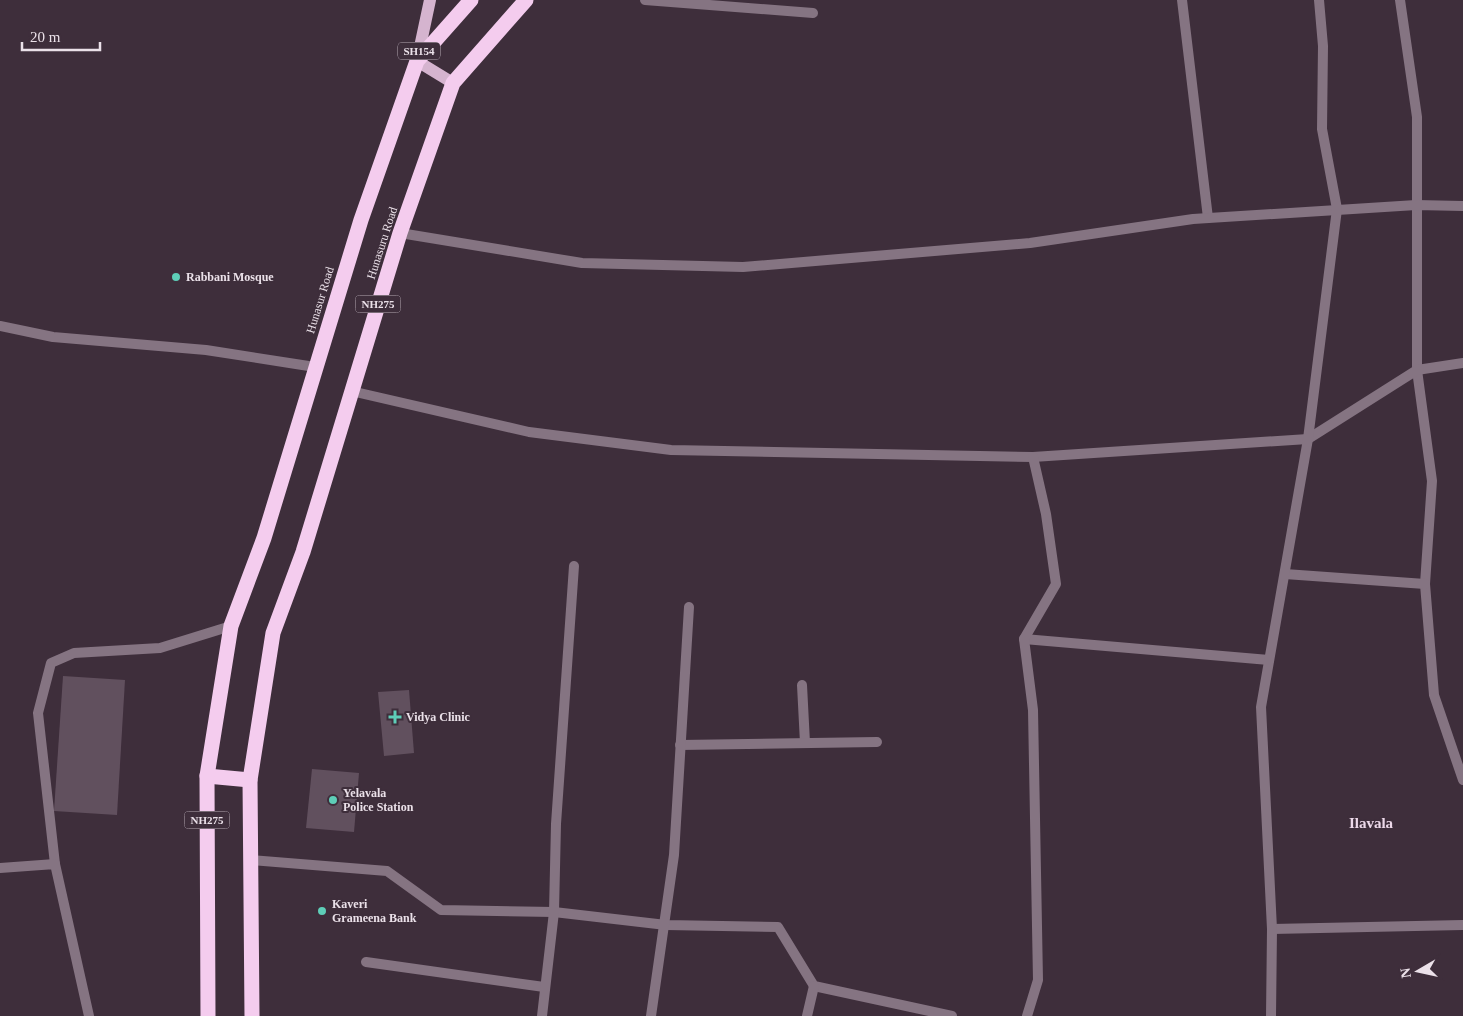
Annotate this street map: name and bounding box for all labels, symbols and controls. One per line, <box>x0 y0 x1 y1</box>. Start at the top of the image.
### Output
scale bar <box>22 20 100 52</box>
text: 20 m <box>30 29 61 45</box>
road number: SH154 <box>398 42 440 59</box>
street label: Hunasuru Road <box>364 205 400 281</box>
street label: Hunasur Road <box>303 265 337 335</box>
place label: Rabbani Mosque <box>186 270 274 284</box>
marker: Rabbani Mosque <box>170 271 182 283</box>
road number: NH275 <box>356 296 400 312</box>
marker: Vidya Clinic <box>388 710 402 724</box>
place label: Vidya Clinic <box>406 710 471 724</box>
place label: Yelavala Police Station <box>343 786 414 814</box>
marker: Yelavala Police Station <box>327 794 339 806</box>
road number: NH275 <box>184 812 230 828</box>
district label: Ilavala <box>1349 815 1394 831</box>
place label: Kaveri Grameena Bank <box>332 897 417 925</box>
marker: Kaveri Grameena Bank <box>316 905 328 917</box>
north arrow <box>1393 946 1443 996</box>
text: N <box>1397 967 1414 979</box>

